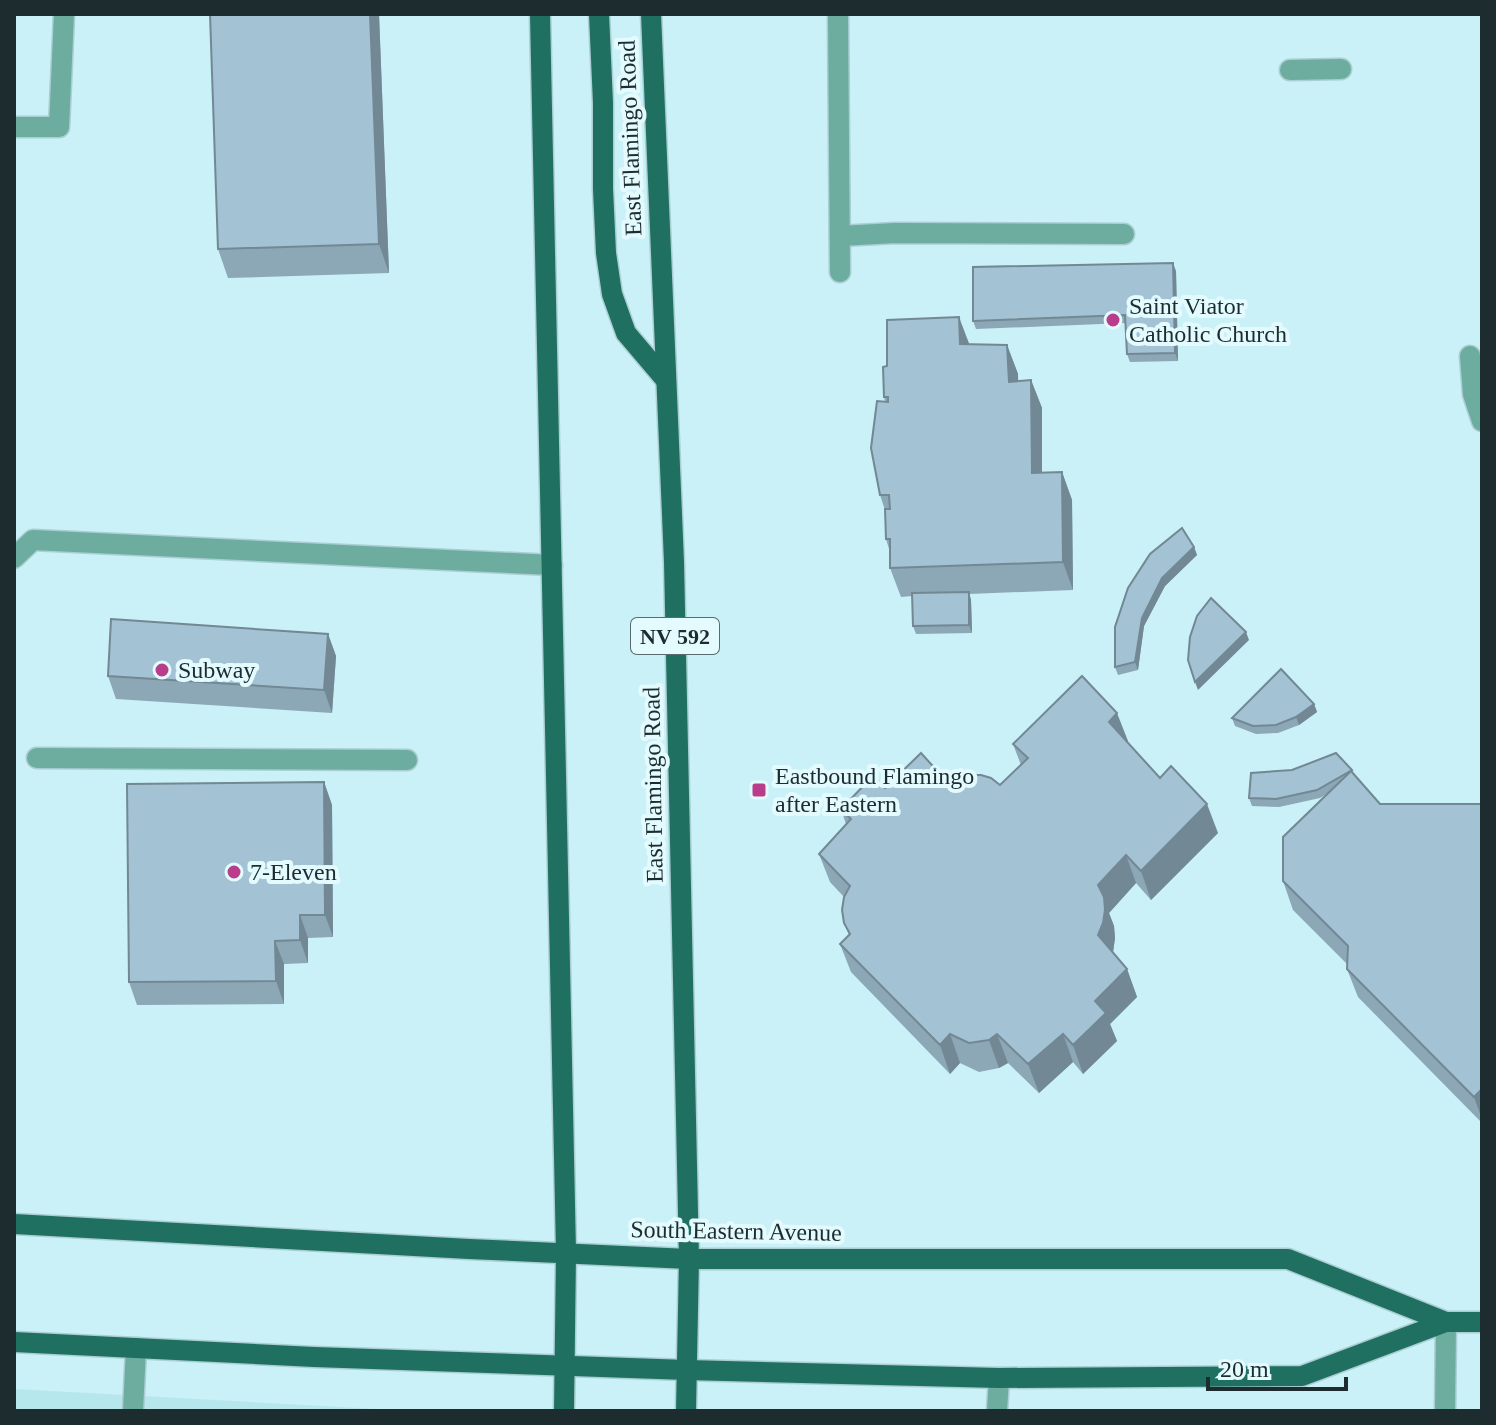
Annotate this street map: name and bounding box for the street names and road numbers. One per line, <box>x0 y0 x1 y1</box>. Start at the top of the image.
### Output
street label: East Flamingo Road <box>614 40 646 236</box>
road number: NV 592 <box>631 618 719 654</box>
street label: East Flamingo Road <box>638 687 668 883</box>
street label: South Eastern Avenue <box>630 1216 842 1246</box>

